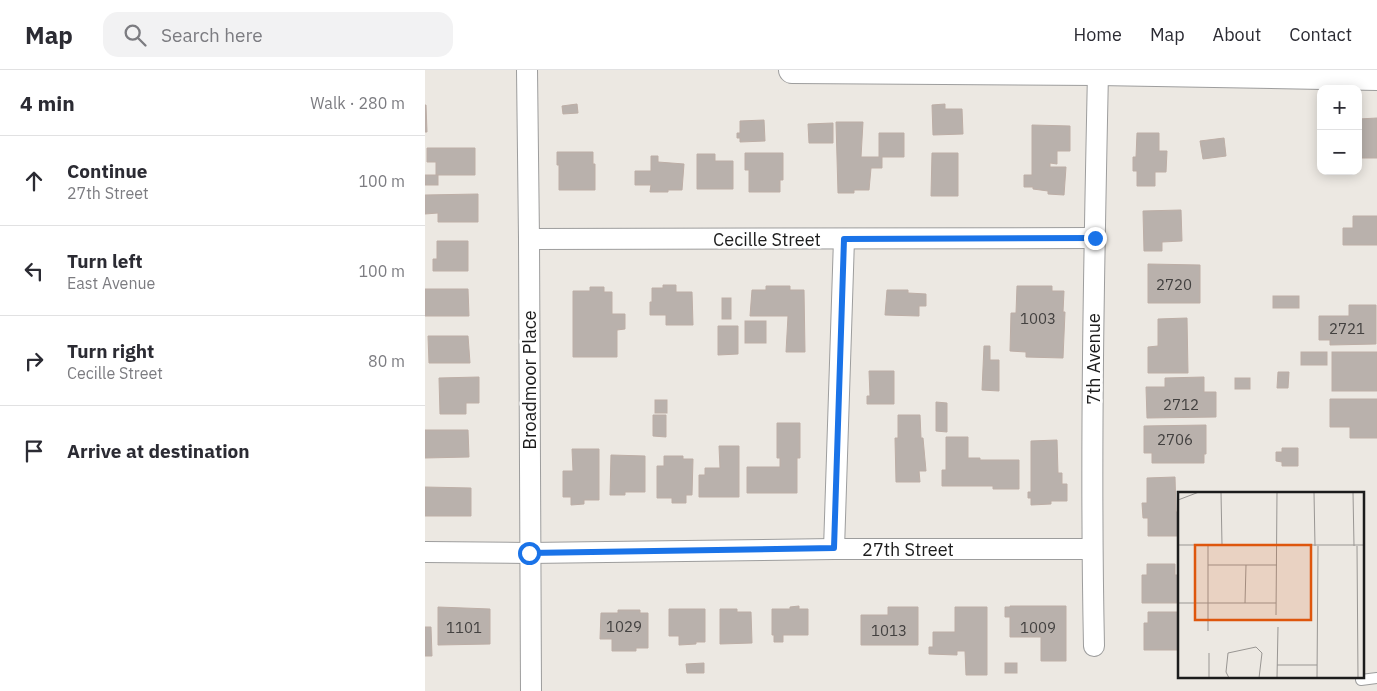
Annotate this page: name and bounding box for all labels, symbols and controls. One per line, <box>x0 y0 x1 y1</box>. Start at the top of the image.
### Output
search box <box>103 12 453 57</box>
text: Map <box>25 19 73 51</box>
icon: search <box>121 21 149 49</box>
text: Search here <box>161 23 263 47</box>
text: Home <box>1074 23 1122 46</box>
text: Map <box>1150 23 1185 46</box>
text: About <box>1213 23 1261 46</box>
text: Contact <box>1289 23 1352 46</box>
map controls <box>1317 85 1362 175</box>
button: + <box>1317 85 1362 130</box>
text: 4 min <box>20 89 75 117</box>
text: Walk · 280 m <box>310 93 405 113</box>
button: − <box>1317 130 1362 175</box>
text: Continue <box>67 159 147 183</box>
icon: ahead <box>20 167 48 195</box>
text: 100 m <box>358 171 405 191</box>
text: 27th Street <box>67 183 149 203</box>
route end <box>1084 227 1107 250</box>
street label: Cecille Street <box>713 228 821 251</box>
text: Turn left <box>67 249 143 273</box>
icon: left <box>20 257 48 285</box>
text: 100 m <box>358 261 405 281</box>
text: East Avenue <box>67 273 155 293</box>
house number: 2720 <box>1156 275 1192 294</box>
house number: 1003 <box>1020 309 1056 328</box>
street label: Broadmoor Place <box>518 310 541 450</box>
street label: 7th Avenue <box>1082 313 1105 405</box>
house number: 2721 <box>1329 319 1365 338</box>
text: Turn right <box>67 339 154 363</box>
icon: right <box>20 347 48 375</box>
text: 80 m <box>368 351 405 371</box>
text: Cecille Street <box>67 363 163 383</box>
house number: 2712 <box>1163 395 1199 414</box>
house number: 2706 <box>1157 430 1193 449</box>
icon: arrive <box>20 437 48 465</box>
text: Arrive at destination <box>67 439 250 463</box>
inset map <box>1178 492 1364 678</box>
street label: 27th Street <box>862 538 954 561</box>
route start <box>518 542 541 565</box>
house number: 1029 <box>606 617 642 636</box>
house number: 1101 <box>446 618 482 637</box>
house number: 1009 <box>1020 618 1056 637</box>
house number: 1013 <box>871 621 907 640</box>

